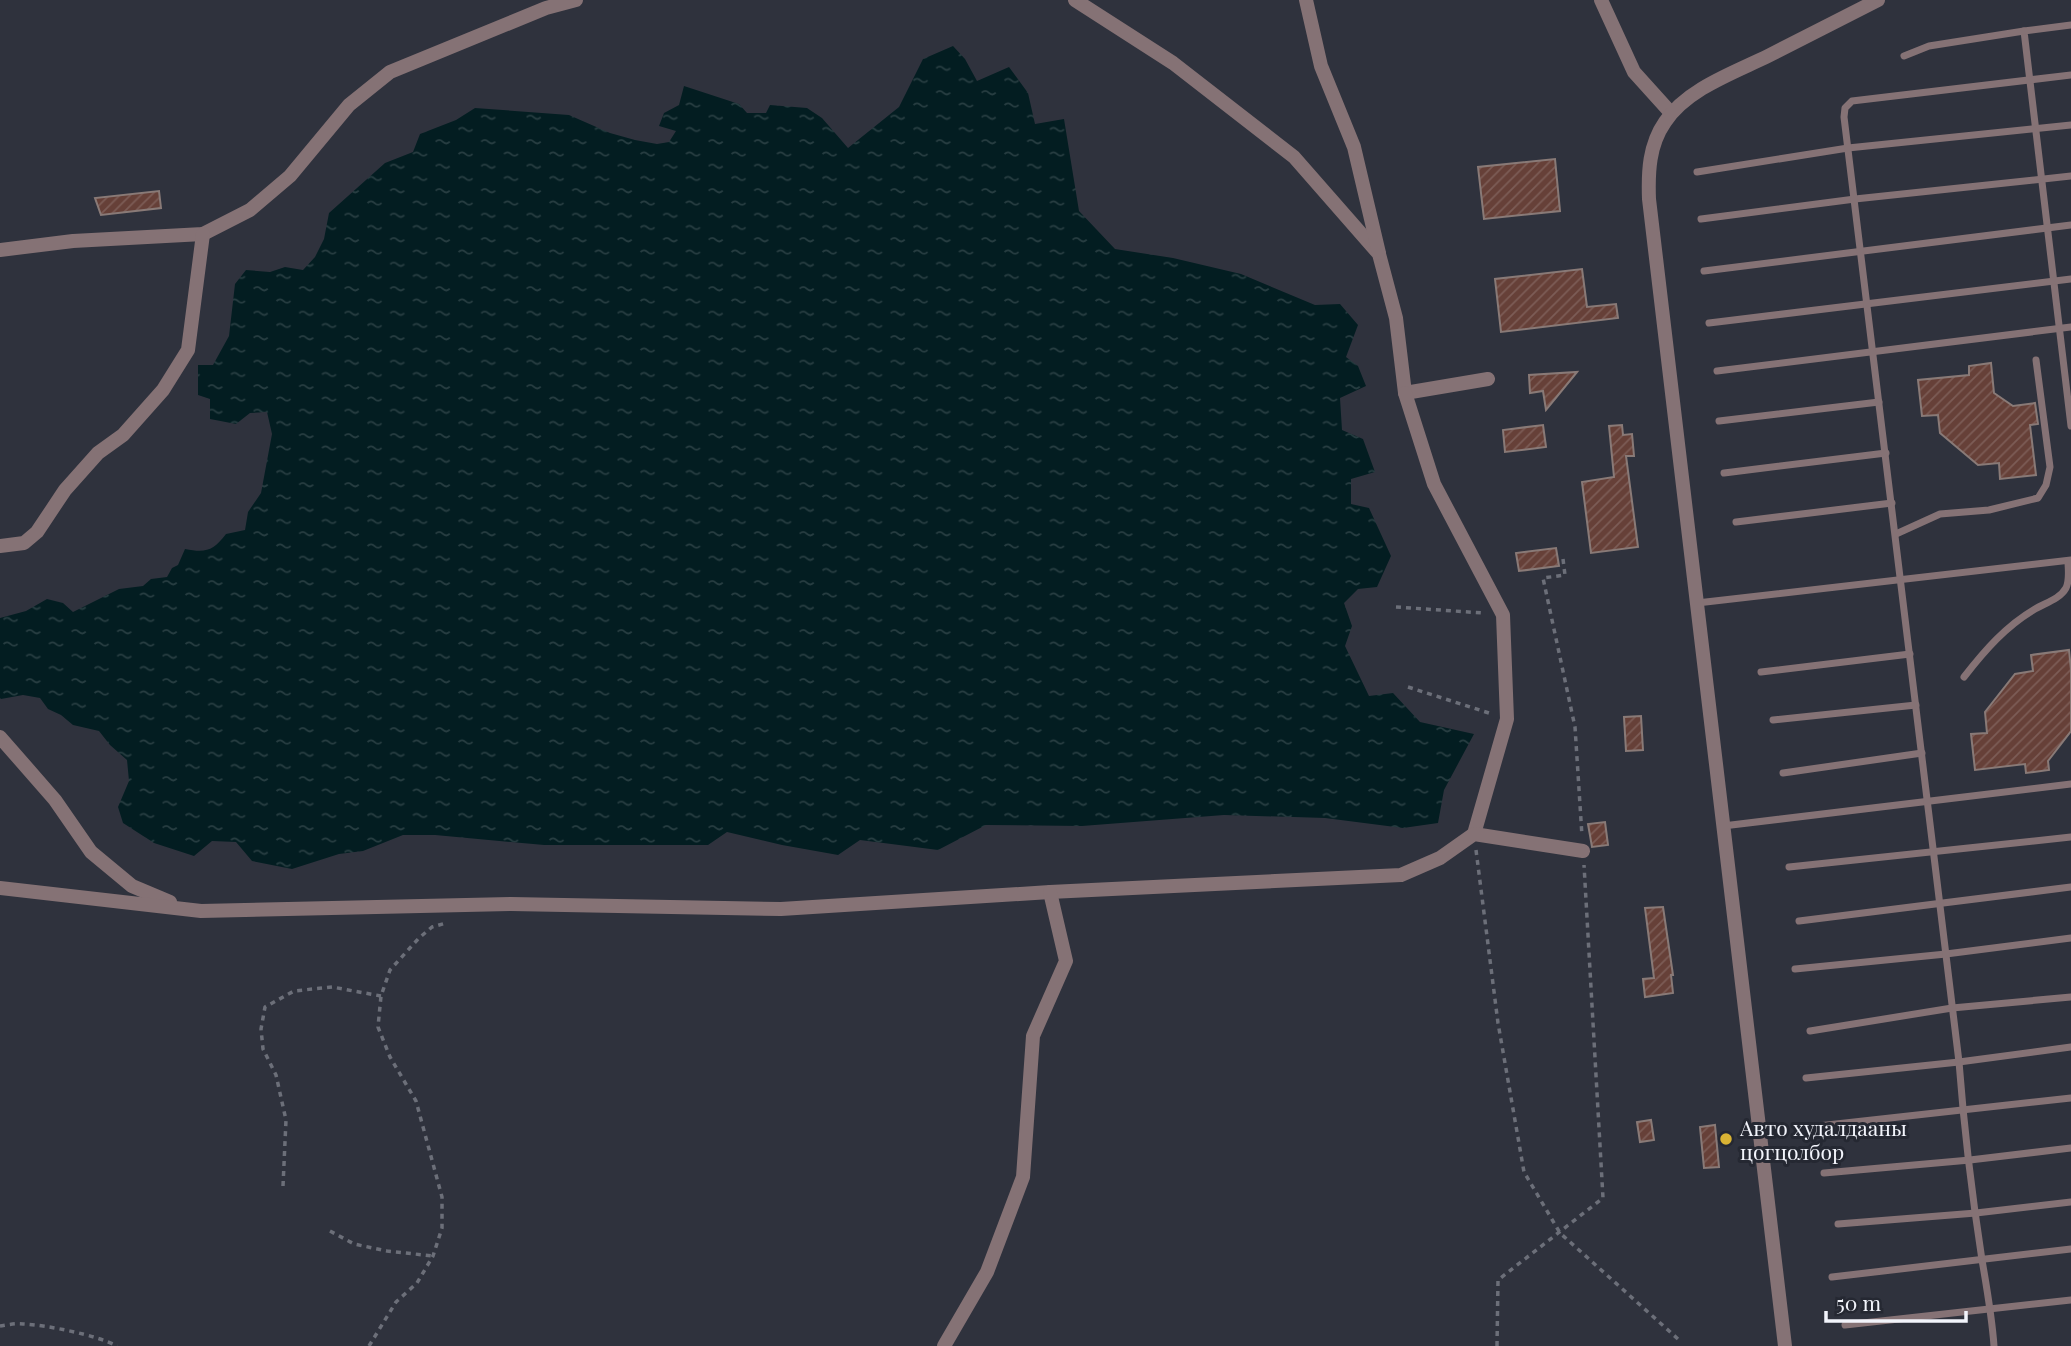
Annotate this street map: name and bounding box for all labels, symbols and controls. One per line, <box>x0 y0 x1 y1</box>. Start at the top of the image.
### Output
place label: Авто худалдааны цогцолбор <box>1739 1113 1907 1165</box>
marker: Авто худалдааны цогцолбор <box>1718 1131 1734 1147</box>
scale bar <box>1826 1280 1966 1324</box>
text: 50 m <box>1836 1288 1882 1316</box>

